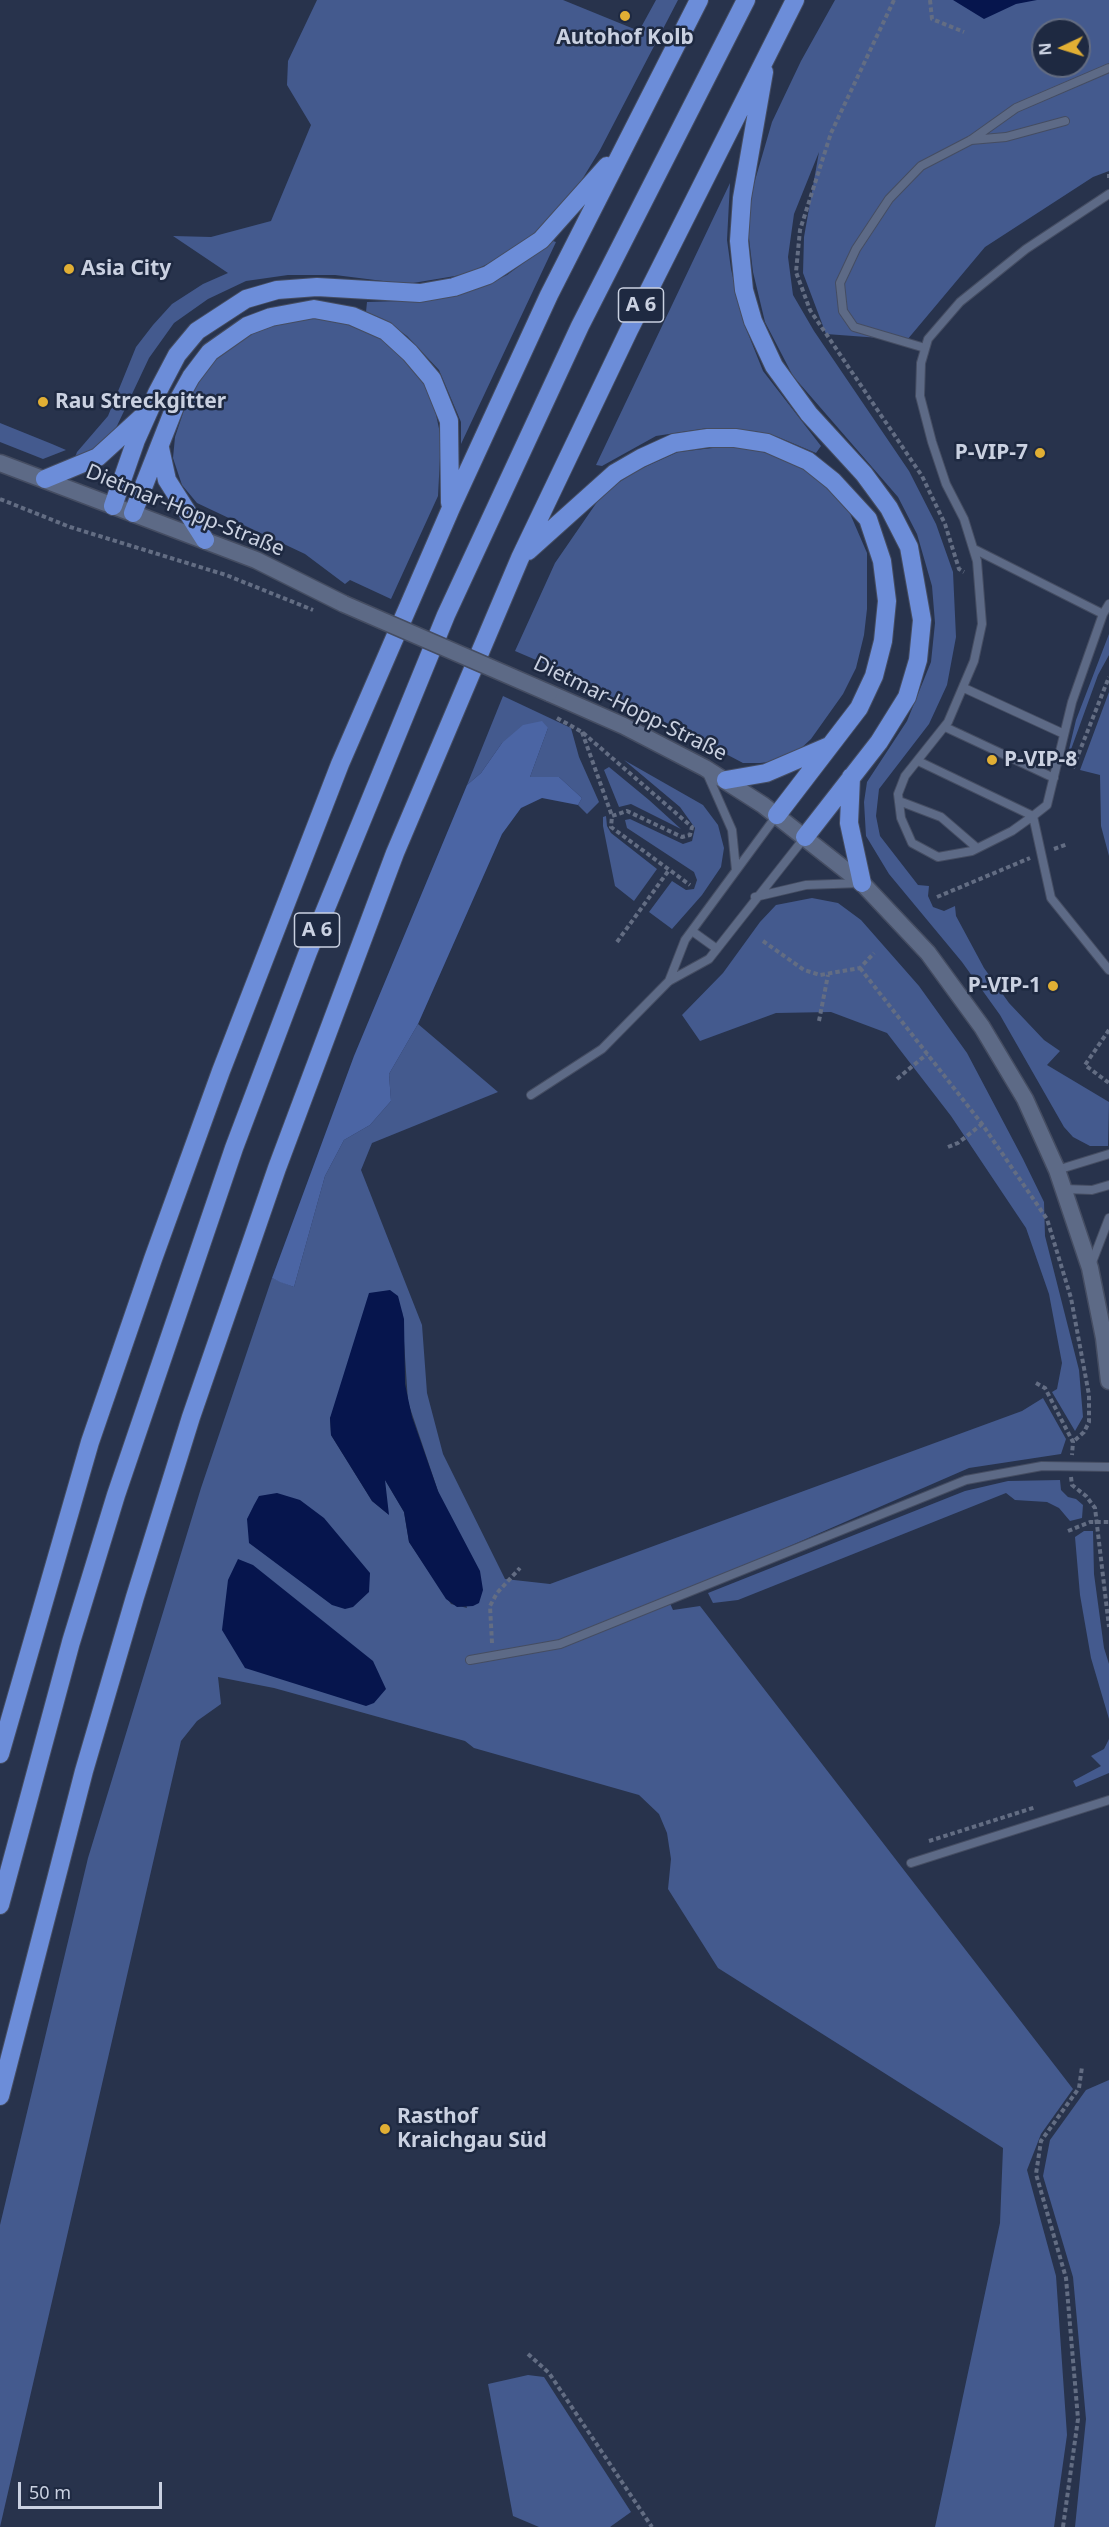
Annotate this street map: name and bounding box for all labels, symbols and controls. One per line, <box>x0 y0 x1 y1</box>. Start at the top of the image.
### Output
marker: Autohof Kolb <box>618 9 632 23</box>
north arrow <box>1031 18 1091 78</box>
place label: Autohof Kolb <box>556 25 694 51</box>
text: N <box>1034 42 1056 56</box>
place label: Asia City <box>81 256 171 282</box>
marker: Asia City <box>62 262 76 276</box>
road number: A 6 <box>618 288 664 322</box>
place label: Rau Streckgitter <box>55 389 226 415</box>
marker: Rau Streckgitter <box>36 395 50 409</box>
place label: P-VIP-7 <box>955 440 1028 466</box>
marker: P-VIP-7 <box>1033 446 1047 460</box>
street label: Dietmar-Hopp-Straße <box>82 460 288 562</box>
street label: Dietmar-Hopp-Straße <box>529 651 731 767</box>
place label: P-VIP-8 <box>1004 747 1077 773</box>
marker: P-VIP-8 <box>985 753 999 767</box>
road number: A 6 <box>294 913 340 947</box>
place label: P-VIP-1 <box>968 973 1041 999</box>
marker: P-VIP-1 <box>1046 979 1060 993</box>
place label: Rasthof Kraichgau Süd <box>397 2104 547 2154</box>
marker: Rasthof Kraichgau Süd <box>378 2122 392 2136</box>
scale bar <box>21 2470 165 2508</box>
text: 50 m <box>29 2480 71 2504</box>

